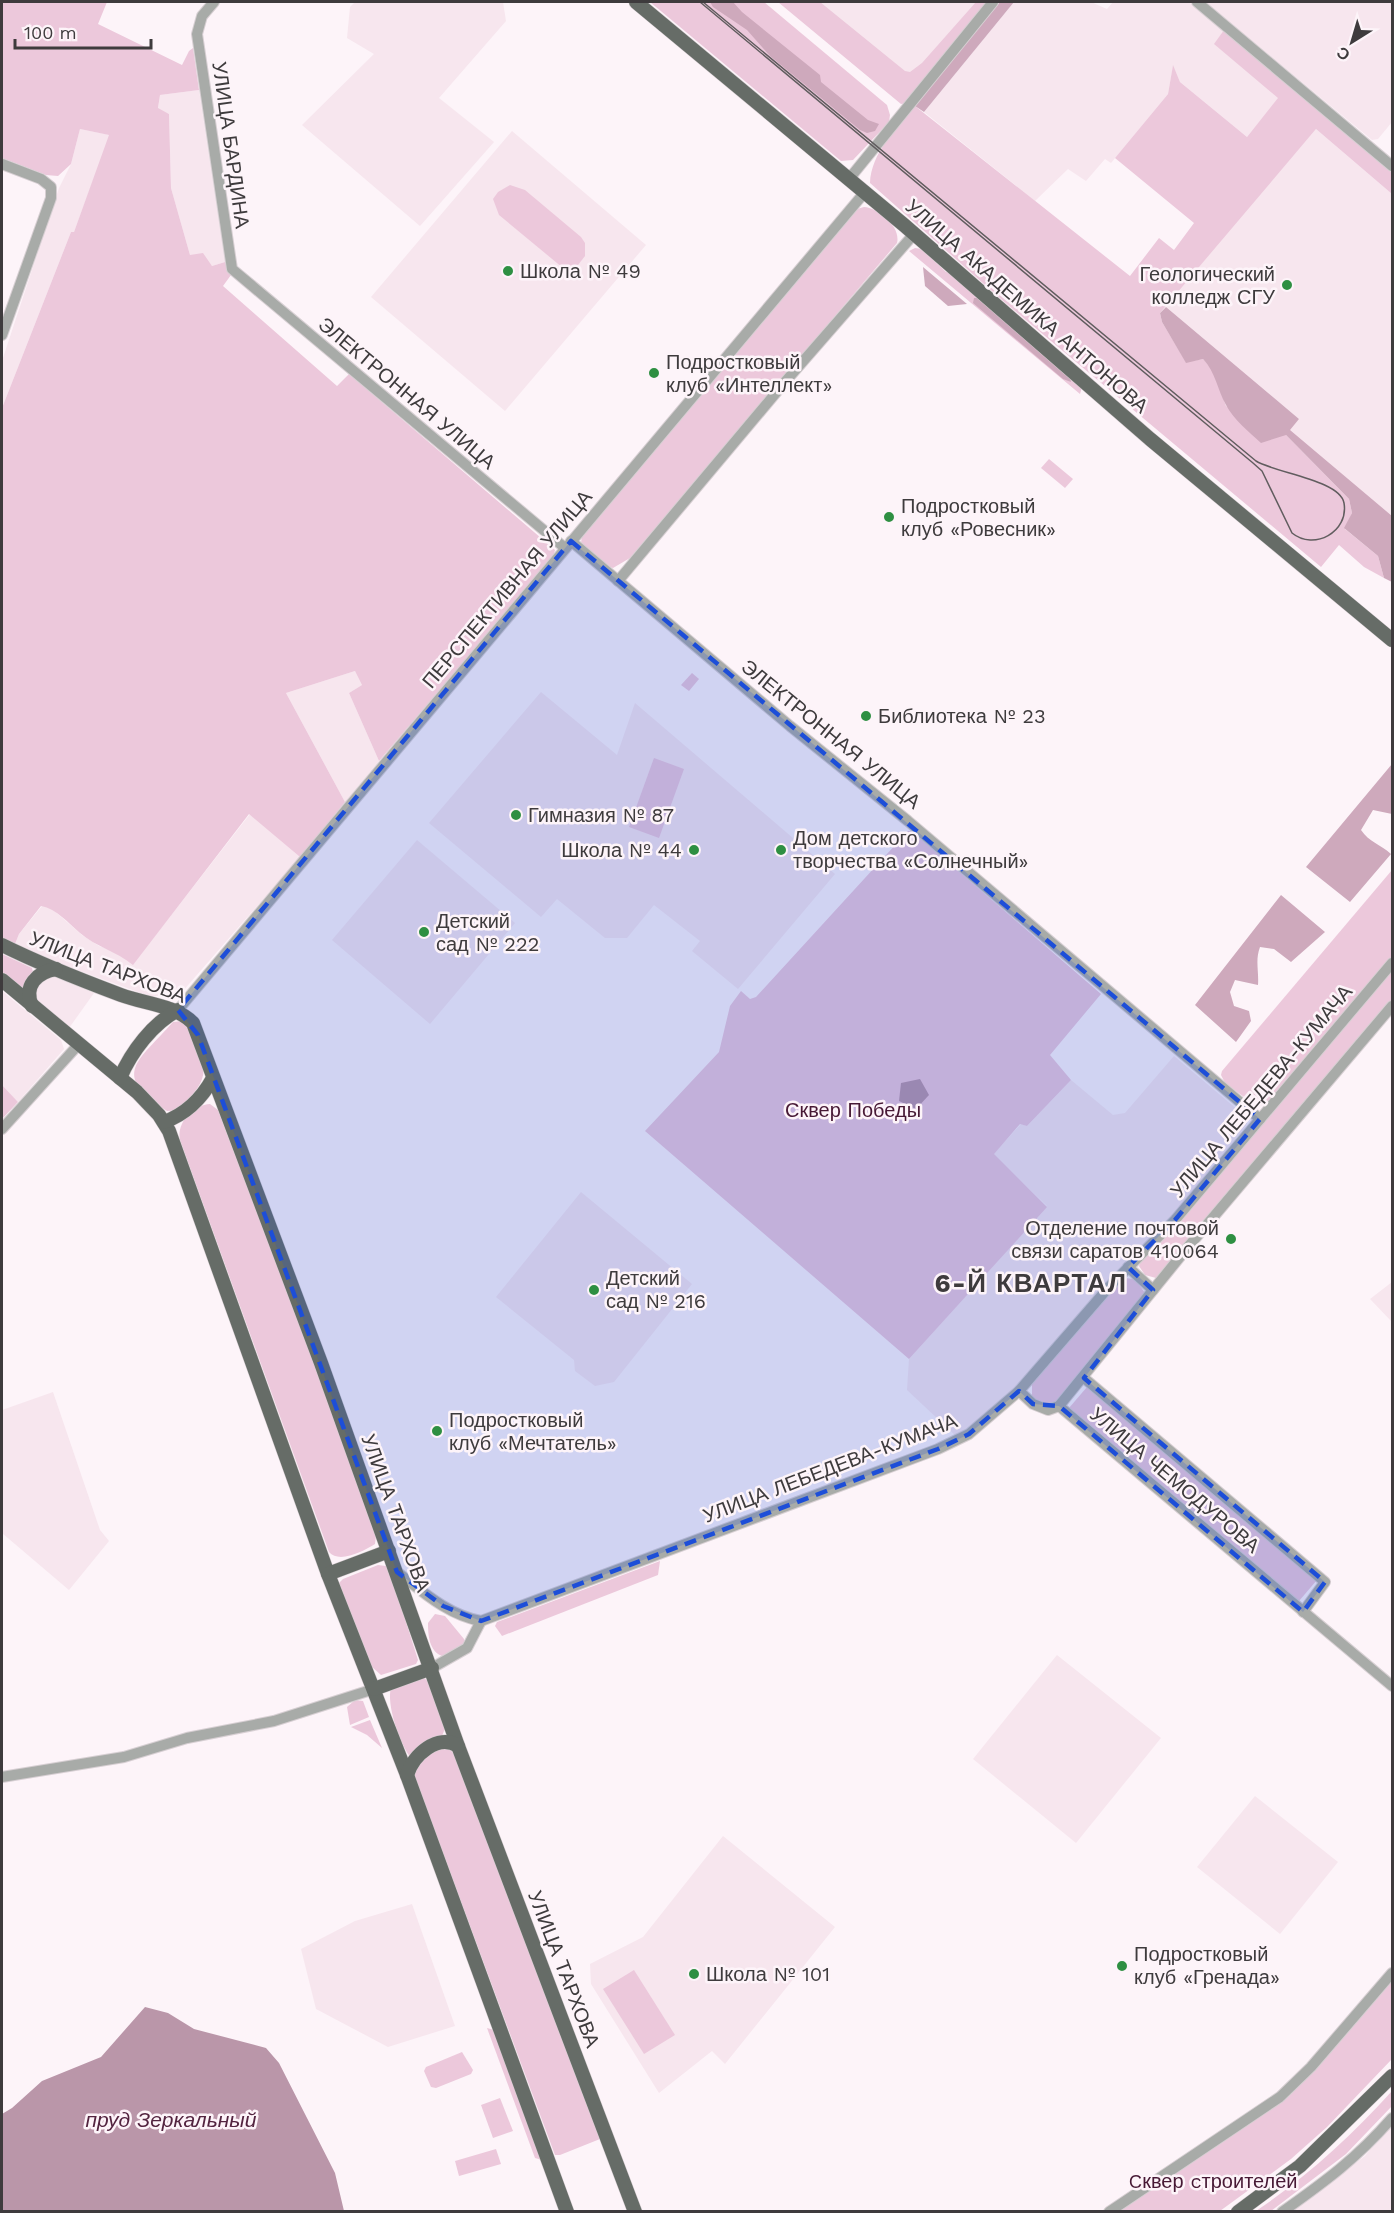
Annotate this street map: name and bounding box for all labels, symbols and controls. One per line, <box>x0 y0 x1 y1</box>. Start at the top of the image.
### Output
scale bar <box>15 12 152 50</box>
north arrow <box>1322 12 1382 72</box>
text: 100 m <box>24 22 77 43</box>
text: С <box>1333 42 1354 65</box>
street label: УЛИЦА БАРДИНА <box>207 60 255 231</box>
street label: УЛИЦА АКАДЕМИКА АНТОНОВА <box>901 194 1154 418</box>
place label: Школа № 49 <box>520 259 641 283</box>
place label: Геологический колледж СГУ <box>1140 262 1275 309</box>
marker: Школа № 49 <box>501 264 515 278</box>
marker: Геологический колледж СГУ <box>1280 278 1294 292</box>
street label: ЭЛЕКТРОННАЯ УЛИЦА <box>314 312 501 474</box>
place label: Подростковый клуб «Интеллект» <box>666 350 832 397</box>
marker: Подростковый клуб «Интеллект» <box>647 366 661 380</box>
street label: ПЕРСПЕКТИВНАЯ УЛИЦА <box>417 485 597 693</box>
place label: Подростковый клуб «Ровесник» <box>901 494 1056 541</box>
marker: Подростковый клуб «Ровесник» <box>882 510 896 524</box>
street label: ЭЛЕКТРОННАЯ УЛИЦА <box>737 654 926 814</box>
place label: Библиотека № 23 <box>878 704 1046 728</box>
marker: Библиотека № 23 <box>859 709 873 723</box>
place label: Гимназия № 87 <box>528 803 674 827</box>
marker: Гимназия № 87 <box>509 808 523 822</box>
place label: Дом детского творчества «Солнечный» <box>793 826 1028 873</box>
place label: Школа № 44 <box>561 838 682 862</box>
marker: Школа № 44 <box>687 843 701 857</box>
marker: Дом детского творчества «Солнечный» <box>774 843 788 857</box>
place label: Детский сад № 222 <box>436 909 539 956</box>
marker: Детский сад № 222 <box>417 925 431 939</box>
street label: УЛИЦА ТАРХОВА <box>26 926 190 1008</box>
street label: УЛИЦА ЛЕБЕДЕВА-КУМАЧА <box>1165 979 1357 1202</box>
park label: Сквер Победы <box>785 1098 921 1122</box>
place label: Отделение почтовой связи саратов 410064 <box>1011 1216 1219 1263</box>
marker: Отделение почтовой связи саратов 410064 <box>1224 1232 1238 1246</box>
place label: Детский сад № 216 <box>606 1266 706 1313</box>
district label: 6-Й КВАРТАЛ <box>934 1268 1128 1298</box>
marker: Детский сад № 216 <box>587 1283 601 1297</box>
street label: УЛИЦА ЧЕМОДУРОВА <box>1085 1402 1265 1558</box>
place label: Подростковый клуб «Мечтатель» <box>449 1408 617 1455</box>
street label: УЛИЦА ЛЕБЕДЕВА-КУМАЧА <box>700 1408 961 1528</box>
marker: Подростковый клуб «Мечтатель» <box>430 1424 444 1438</box>
street label: УЛИЦА ТАРХОВА <box>356 1431 436 1596</box>
street label: УЛИЦА ТАРХОВА <box>523 1887 605 2051</box>
place label: Подростковый клуб «Гренада» <box>1134 1942 1280 1989</box>
marker: Подростковый клуб «Гренада» <box>1115 1959 1129 1973</box>
place label: Школа № 101 <box>706 1962 830 1986</box>
marker: Школа № 101 <box>687 1967 701 1981</box>
water label: пруд Зеркальный <box>86 2107 257 2132</box>
park label: Cквер cтроителей <box>1128 2169 1298 2193</box>

